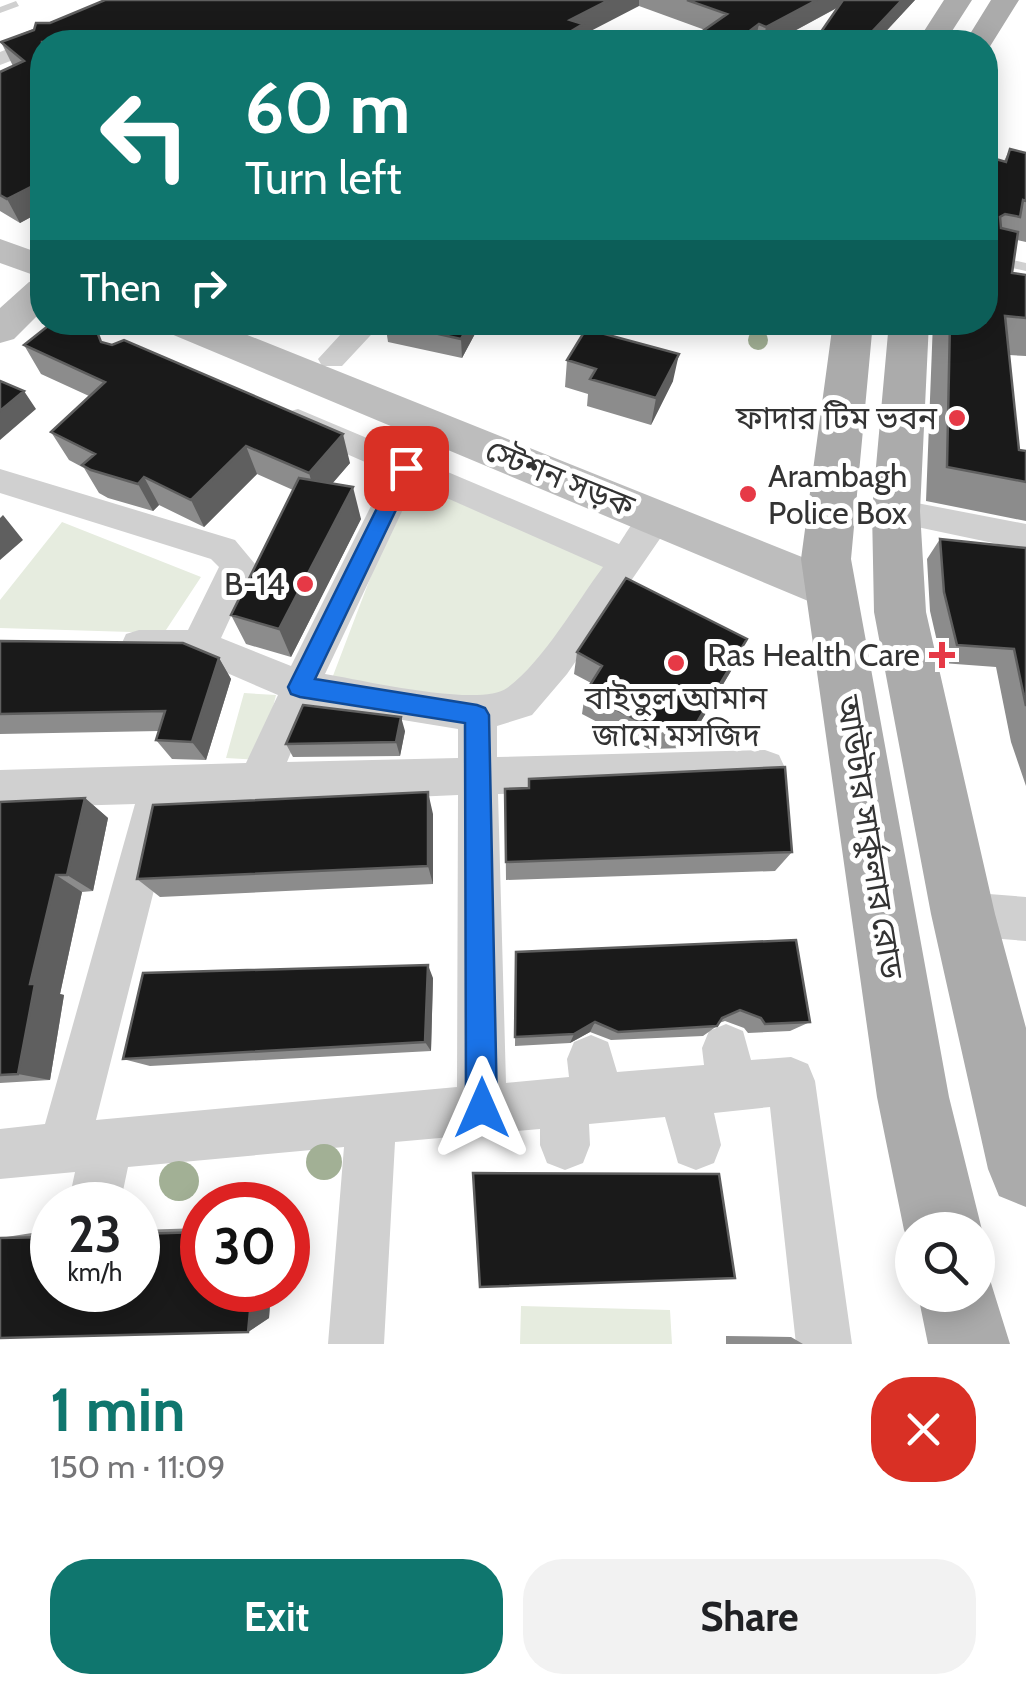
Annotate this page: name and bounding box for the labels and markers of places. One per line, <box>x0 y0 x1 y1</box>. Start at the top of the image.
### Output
place label: ফাদার টিম ভবন <box>735 398 938 437</box>
marker: ফাদার টিম ভবন <box>946 407 968 429</box>
pin <box>364 426 449 511</box>
place label: Arambagh Police Box <box>768 456 907 532</box>
marker: Arambagh Police Box <box>737 483 759 505</box>
place label: B-14 <box>224 564 285 603</box>
marker: B-14 <box>294 573 316 595</box>
place label: Ras Health Care <box>707 635 920 674</box>
marker: Ras Health Care <box>929 642 955 668</box>
marker: বাইতুল আমান জামে মসজিদ <box>665 652 687 674</box>
place label: বাইতুল আমান জামে মসজিদ <box>584 678 768 754</box>

